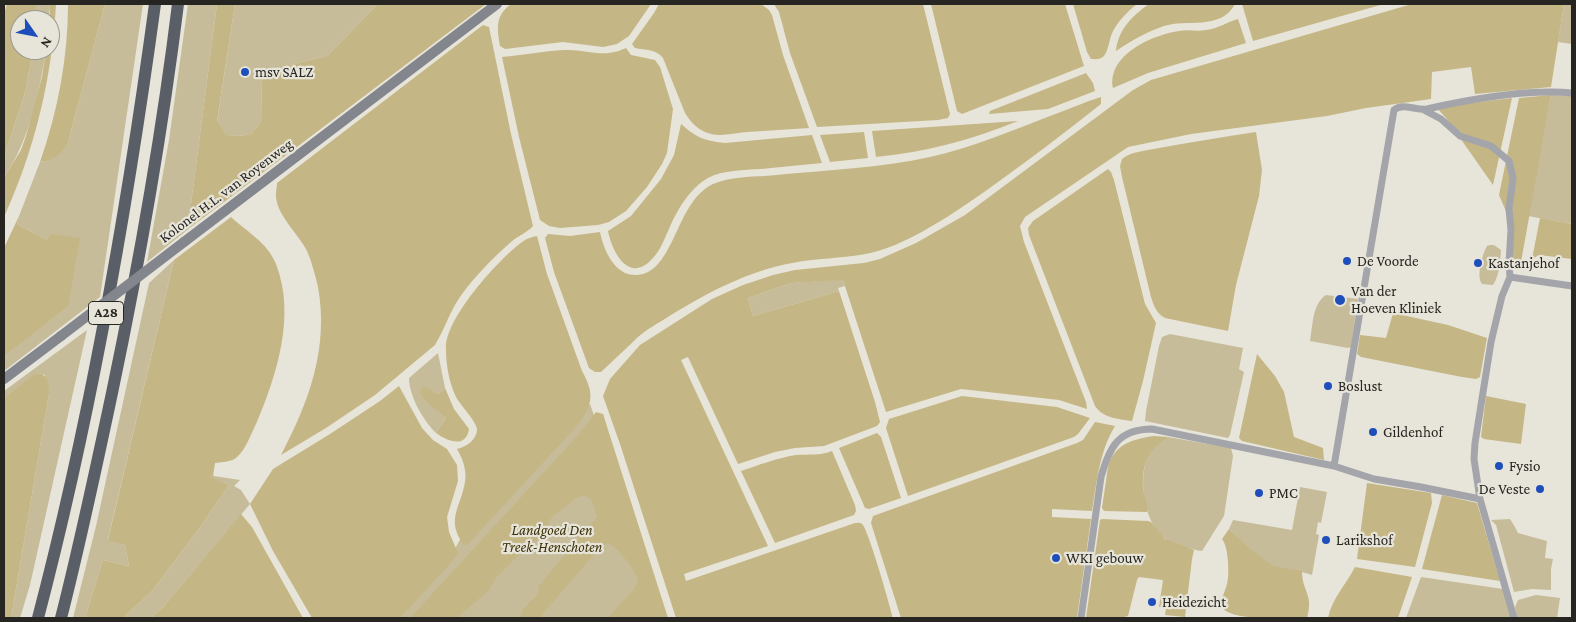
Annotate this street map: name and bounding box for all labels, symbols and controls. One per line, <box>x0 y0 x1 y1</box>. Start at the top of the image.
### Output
north arrow <box>10 10 60 60</box>
text: N <box>37 34 56 51</box>
place label: msv SALZ <box>255 63 313 81</box>
marker: msv SALZ <box>239 66 251 78</box>
street label: Kolonel H.L. van Royenweg <box>156 135 296 247</box>
place label: De Voorde <box>1357 252 1419 270</box>
place label: Kastanjehof <box>1488 254 1559 272</box>
marker: De Voorde <box>1341 255 1353 267</box>
marker: Kastanjehof <box>1472 257 1484 269</box>
place label: Van der Hoeven Kliniek <box>1351 282 1441 317</box>
marker: Van der Hoeven Kliniek <box>1333 293 1347 307</box>
road number: A28 <box>88 302 124 324</box>
place label: Boslust <box>1338 377 1382 395</box>
marker: Boslust <box>1322 380 1334 392</box>
place label: Gildenhof <box>1383 423 1443 441</box>
marker: Gildenhof <box>1367 426 1379 438</box>
place label: Fysio <box>1509 457 1540 475</box>
marker: Fysio <box>1493 460 1505 472</box>
place label: De Veste <box>1479 480 1530 498</box>
marker: De Veste <box>1534 483 1546 495</box>
place label: PMC <box>1269 484 1298 502</box>
marker: PMC <box>1253 487 1265 499</box>
park label: Landgoed Den Treek-Henschoten <box>502 521 602 556</box>
place label: Larikshof <box>1336 531 1393 549</box>
marker: Larikshof <box>1320 534 1332 546</box>
place label: WKI gebouw <box>1066 549 1144 567</box>
marker: WKI gebouw <box>1050 552 1062 564</box>
place label: Heidezicht <box>1162 593 1226 611</box>
marker: Heidezicht <box>1146 596 1158 608</box>

